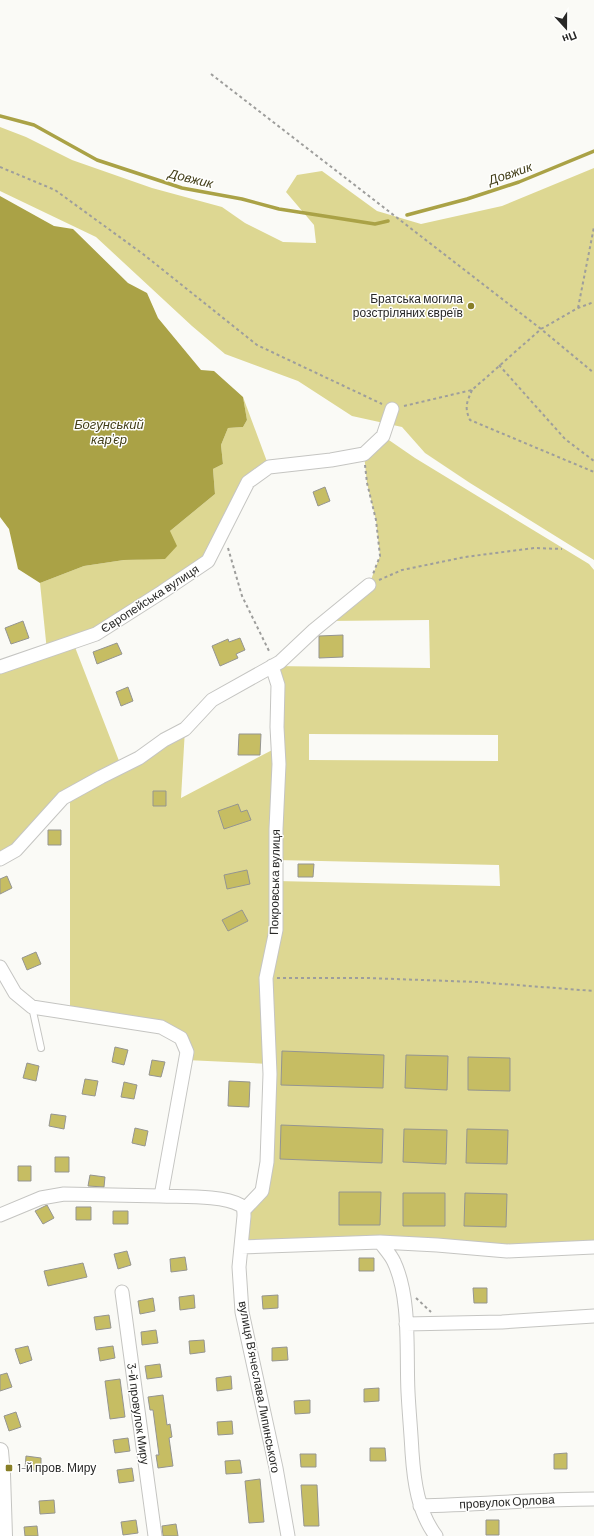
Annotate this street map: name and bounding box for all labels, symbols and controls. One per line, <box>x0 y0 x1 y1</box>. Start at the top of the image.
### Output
north arrow <box>546 8 586 48</box>
text: Пн <box>561 29 579 46</box>
water label: Довжик <box>484 158 535 189</box>
water label: Довжик <box>165 164 216 191</box>
place label: Братська могила розстріляних євреїв <box>353 291 463 320</box>
marker: Братська могила розстріляних євреїв <box>466 301 476 311</box>
water label: Богунський кар'єр <box>74 416 144 447</box>
street label: Європейська вулиця <box>98 561 202 636</box>
street label: Покровська вулиця <box>266 829 283 935</box>
street label: вулиця Вʼячеслава Липинського <box>235 1300 284 1475</box>
street label: 3-й провулок Миру <box>124 1362 153 1466</box>
place label: 1-й пров. Миру <box>17 1460 96 1475</box>
marker: 1-й пров. Миру <box>4 1463 14 1473</box>
street label: провулок Орлова <box>459 1491 555 1511</box>

